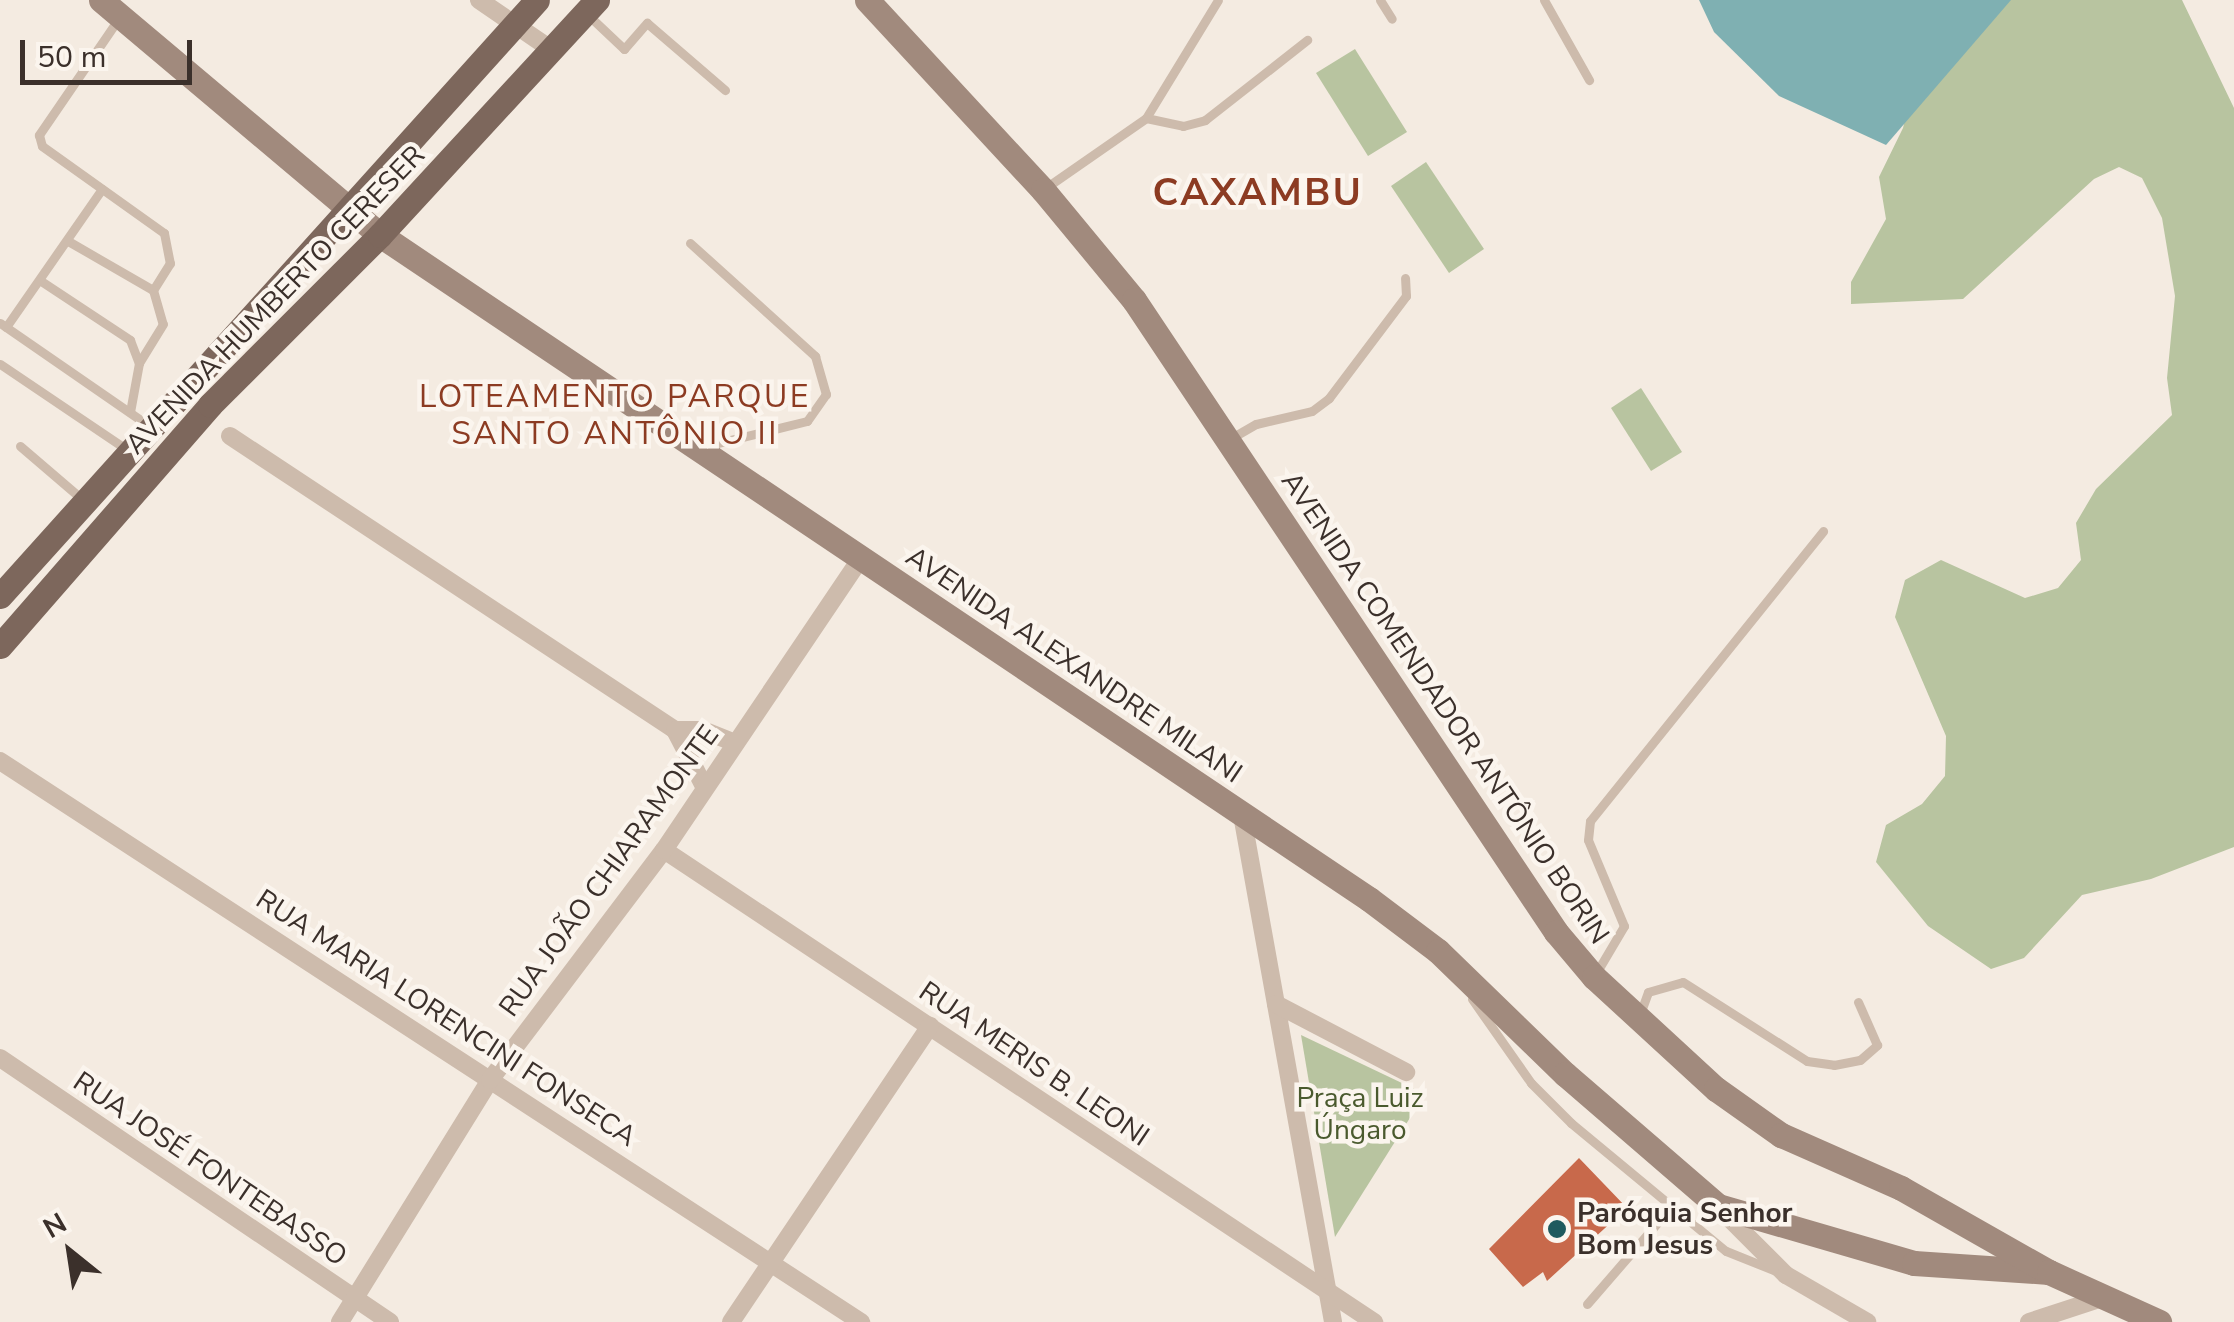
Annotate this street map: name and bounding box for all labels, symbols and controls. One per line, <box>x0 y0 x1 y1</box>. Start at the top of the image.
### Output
scale bar <box>25 20 198 82</box>
text: 50 m <box>37 37 106 78</box>
street label: AVENIDA HUMBERTO CERESER <box>118 139 432 461</box>
district label: CAXAMBU <box>1153 170 1363 216</box>
district label: LOTEAMENTO PARQUE SANTO ANTÔNIO II <box>419 379 811 454</box>
street label: AVENIDA COMENDADOR ANTÔNIO BORIN <box>1274 466 1616 950</box>
street label: AVENIDA ALEXANDRE MILANI <box>900 540 1248 790</box>
street label: RUA JOÃO CHIARAMONTE <box>492 719 726 1023</box>
street label: RUA MARIA LORENCINI FONSECA <box>250 882 642 1154</box>
street label: RUA MERIS B. LEONI <box>913 975 1155 1153</box>
street label: RUA JOSÉ FONTEBASSO <box>67 1065 353 1273</box>
park label: Praça Luiz Úngaro <box>1296 1081 1424 1147</box>
place label: Paróquia Senhor Bom Jesus <box>1577 1196 1793 1262</box>
north arrow <box>20 1202 120 1302</box>
text: N <box>36 1204 74 1248</box>
marker: Paróquia Senhor Bom Jesus <box>1546 1218 1568 1240</box>

